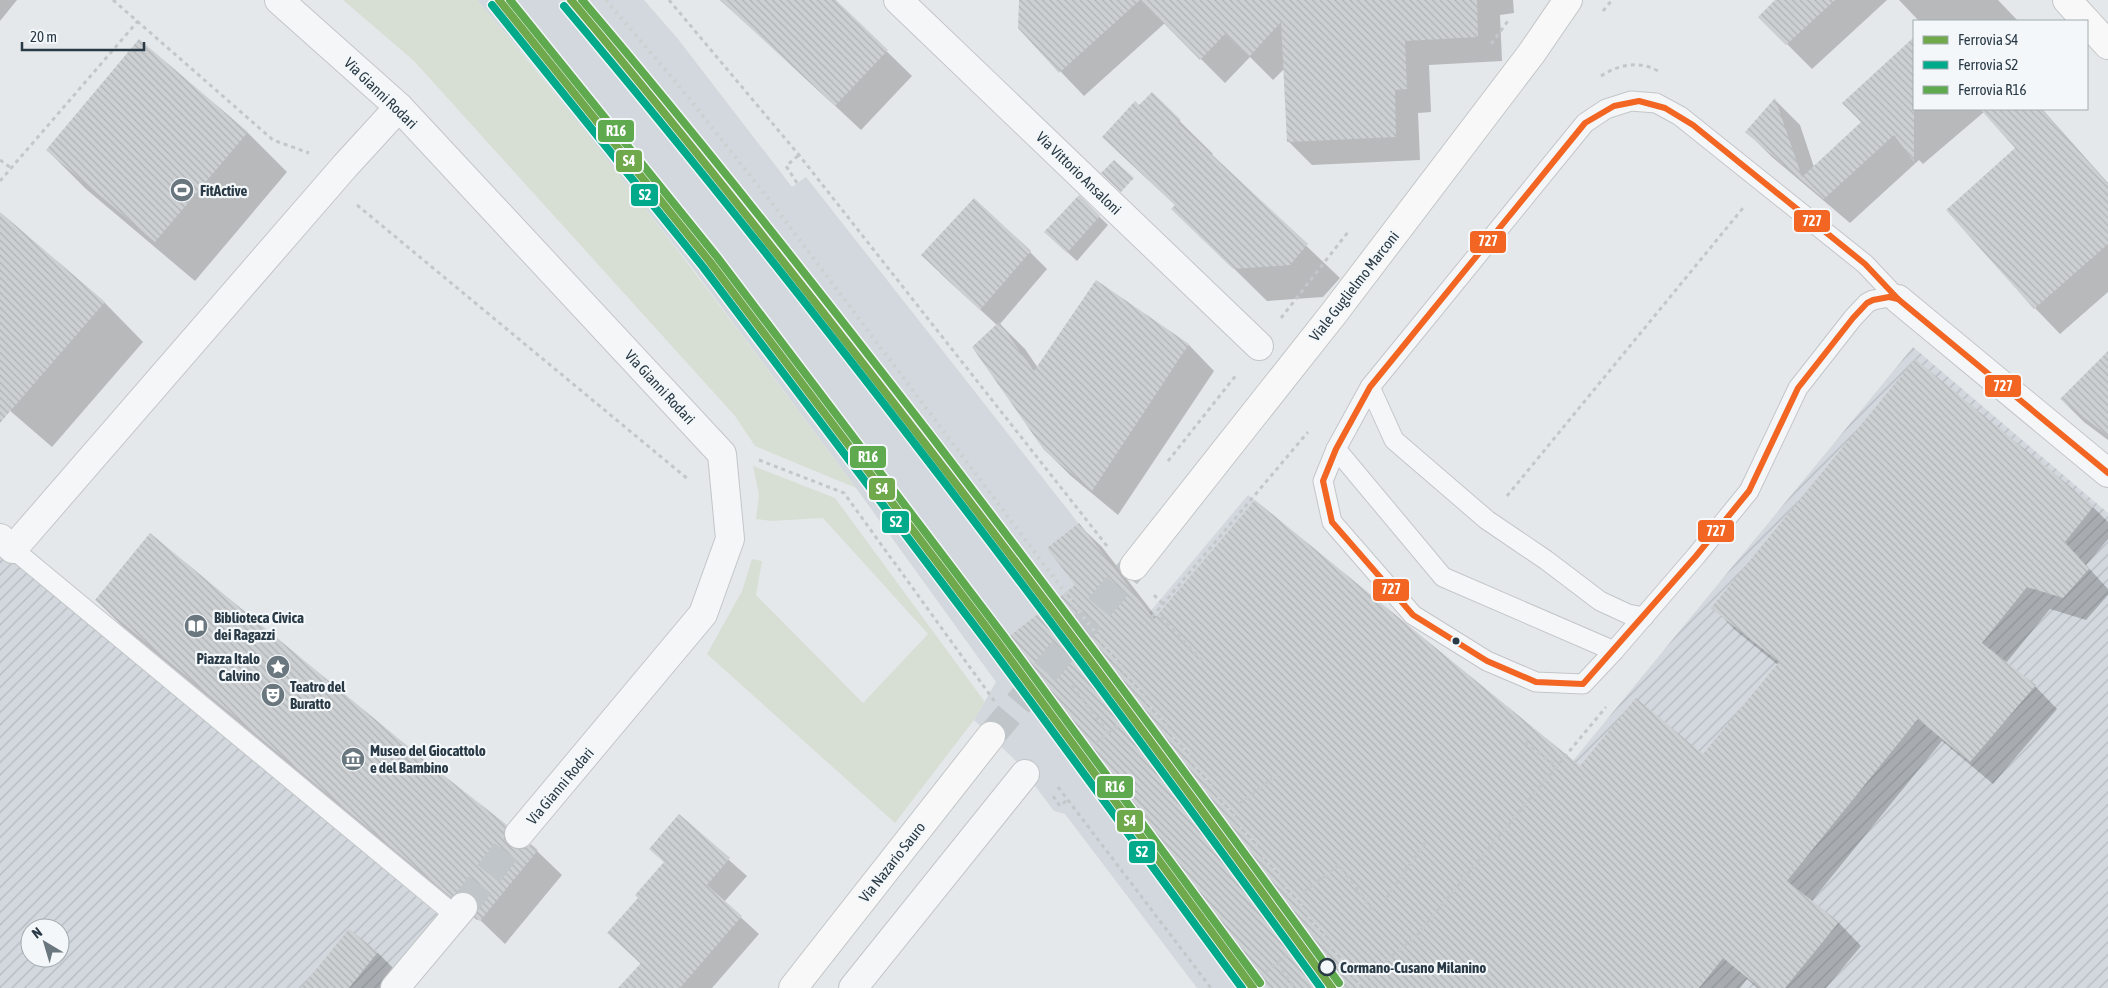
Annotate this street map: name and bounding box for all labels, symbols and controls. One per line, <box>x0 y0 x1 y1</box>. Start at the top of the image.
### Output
scale bar <box>22 20 145 52</box>
legend <box>1913 20 2088 110</box>
text: 20 m <box>30 28 57 45</box>
text: Ferrovia S4 <box>1958 31 2018 48</box>
street label: Via Gianni Rodari <box>341 54 421 132</box>
text: Ferrovia S2 <box>1958 56 2018 73</box>
text: Ferrovia R16 <box>1958 81 2027 98</box>
line badge: R16 <box>597 119 635 143</box>
text: R16 <box>606 123 626 139</box>
street label: Via Vittorio Ansaloni <box>1033 128 1125 218</box>
line badge: S4 <box>615 149 643 173</box>
text: S4 <box>623 153 636 169</box>
sports icon: FitActive <box>169 177 195 203</box>
place label: FitActive <box>200 182 248 199</box>
line badge: S2 <box>630 183 659 207</box>
text: S2 <box>639 187 652 203</box>
line badge: 727 <box>1793 209 1831 233</box>
text: 727 <box>1802 213 1822 229</box>
street label: Viale Guglielmo Marconi <box>1306 228 1402 344</box>
line badge: 727 <box>1469 230 1507 254</box>
text: 727 <box>1478 233 1498 249</box>
street label: Via Gianni Rodari <box>621 347 699 427</box>
line badge: 727 <box>1984 374 2022 398</box>
text: 727 <box>1993 378 2013 394</box>
line badge: R16 <box>849 445 887 469</box>
text: R16 <box>858 449 878 465</box>
line badge: S4 <box>868 477 896 501</box>
text: S4 <box>876 481 889 497</box>
line badge: S2 <box>881 510 910 534</box>
text: S2 <box>890 514 903 530</box>
line badge: 727 <box>1697 519 1735 543</box>
text: 727 <box>1706 523 1726 539</box>
line badge: 727 <box>1372 578 1410 602</box>
text: 727 <box>1381 581 1401 597</box>
place label: Biblioteca Civica dei Ragazzi <box>214 609 304 643</box>
library icon: Biblioteca Civica dei Ragazzi <box>183 613 209 639</box>
unlabelled marker <box>1451 636 1461 646</box>
place label: Piazza Italo Calvino <box>197 650 260 684</box>
place icon: Piazza Italo Calvino <box>265 654 291 680</box>
place label: Teatro del Buratto <box>290 678 346 712</box>
theatre icon: Teatro del Buratto <box>260 682 286 708</box>
place label: Museo del Giocattolo e del Bambino <box>370 742 486 776</box>
street label: Via Gianni Rodari <box>523 744 597 828</box>
museum icon: Museo del Giocattolo e del Bambino <box>340 746 366 772</box>
line badge: R16 <box>1096 775 1134 799</box>
text: R16 <box>1105 779 1125 795</box>
line badge: S4 <box>1116 809 1144 833</box>
text: S4 <box>1124 813 1137 829</box>
street label: Via Nazario Sauro <box>855 819 929 905</box>
line badge: S2 <box>1128 840 1156 864</box>
text: S2 <box>1136 844 1149 860</box>
north arrow <box>20 918 70 968</box>
text: N <box>29 924 45 942</box>
marker: Cormano-Cusano Milanino <box>1318 958 1336 976</box>
place label: Cormano-Cusano Milanino <box>1340 959 1486 976</box>

